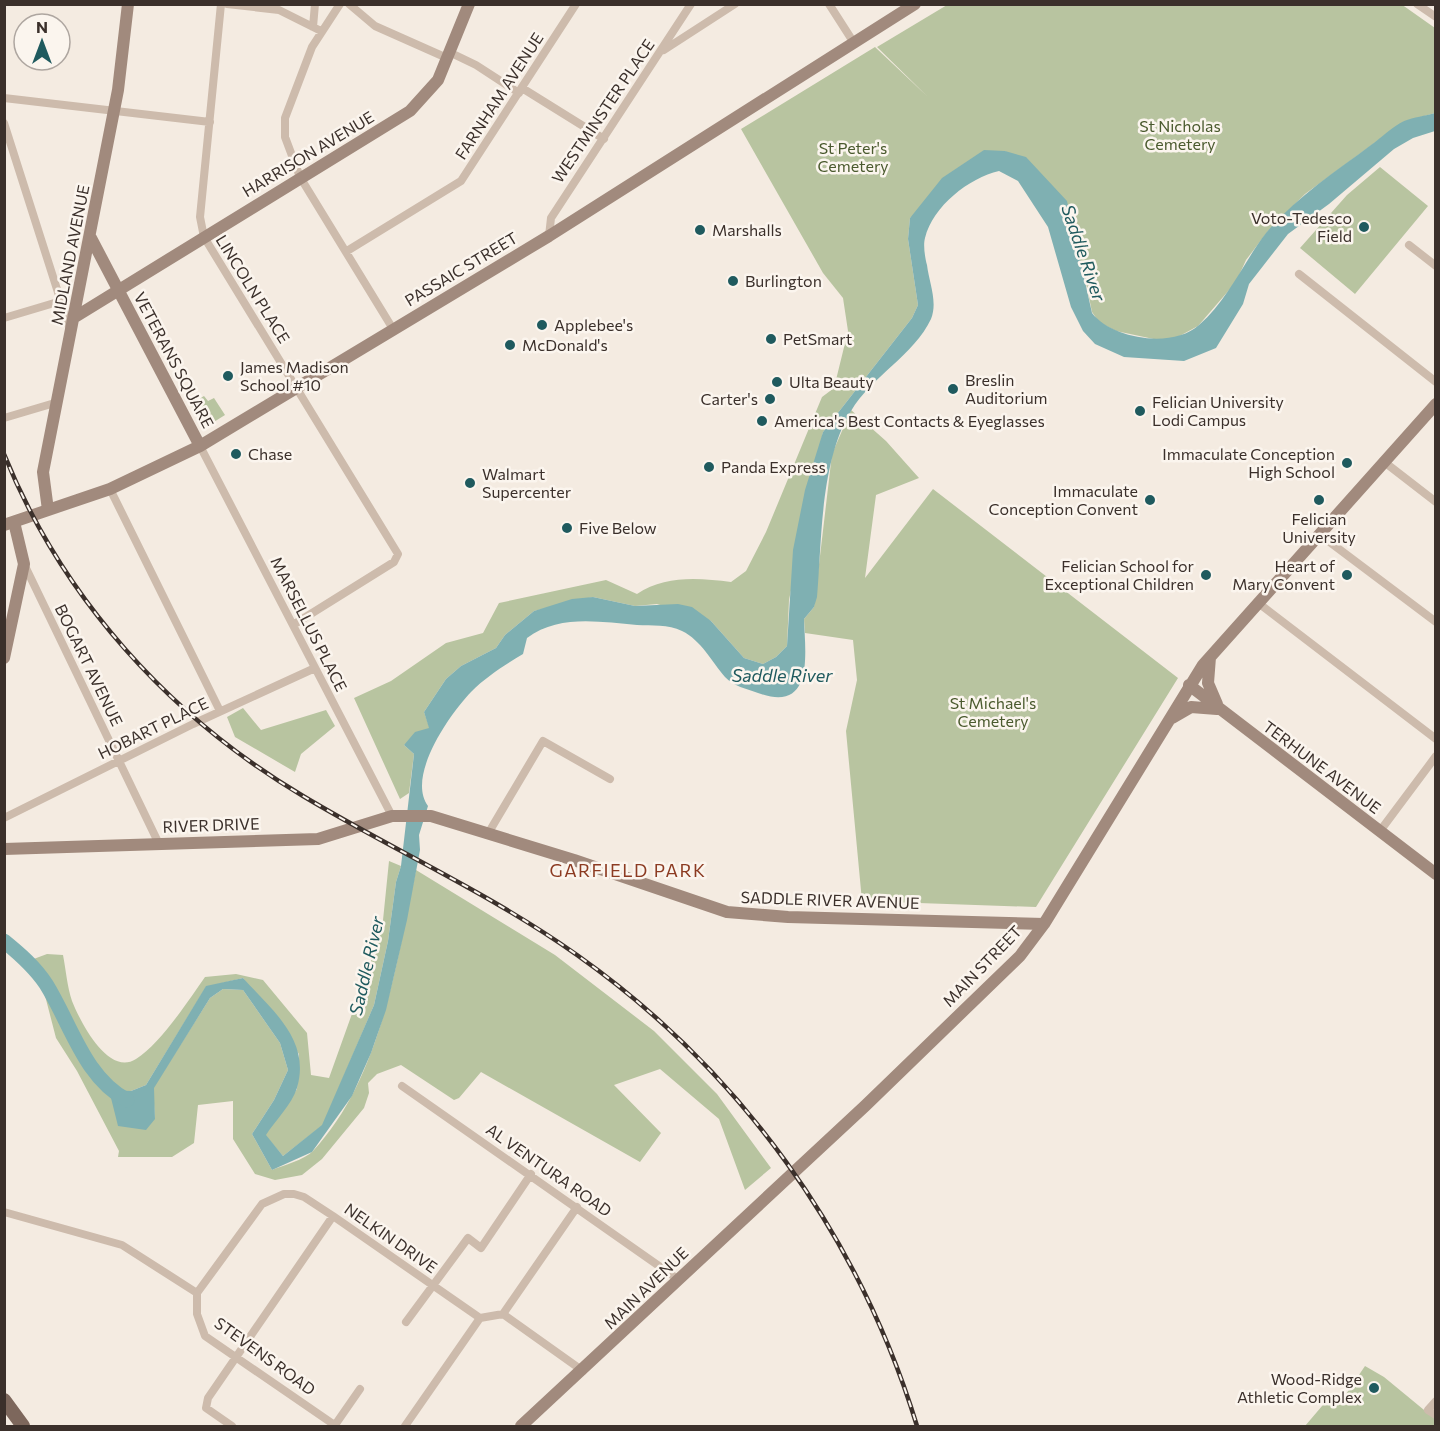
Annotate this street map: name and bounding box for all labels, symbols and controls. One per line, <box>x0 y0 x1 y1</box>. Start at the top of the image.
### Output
north arrow <box>12 12 72 72</box>
text: N <box>36 17 48 36</box>
street label: FARNHAM AVENUE <box>450 29 547 163</box>
street label: WESTMINSTER PLACE <box>547 35 658 186</box>
street label: HARRISON AVENUE <box>239 107 377 200</box>
park label: St Nicholas Cemetery <box>1139 116 1221 153</box>
park label: St Peter's Cemetery <box>817 138 889 175</box>
street label: MIDLAND AVENUE <box>47 183 92 327</box>
water label: Saddle River <box>1057 201 1111 305</box>
place label: Voto-Tedesco Field <box>1251 208 1352 245</box>
place label: Marshalls <box>712 220 782 239</box>
marker: Voto-Tedesco Field <box>1357 220 1371 234</box>
marker: Marshalls <box>693 223 707 237</box>
street label: PASSAIC STREET <box>401 227 520 310</box>
street label: LINCOLN PLACE <box>212 231 294 346</box>
place label: Burlington <box>745 271 822 290</box>
marker: Burlington <box>726 274 740 288</box>
street label: VETERANS SQUARE <box>131 288 218 431</box>
place label: Applebee's <box>554 315 633 334</box>
marker: Applebee's <box>535 318 549 332</box>
place label: PetSmart <box>783 329 853 348</box>
marker: PetSmart <box>764 332 778 346</box>
place label: McDonald's <box>522 335 608 354</box>
marker: McDonald's <box>503 338 517 352</box>
place label: James Madison School #10 <box>240 357 349 394</box>
marker: James Madison School #10 <box>221 369 235 383</box>
place label: Breslin Auditorium <box>965 370 1048 407</box>
place label: Ulta Beauty <box>789 372 874 391</box>
marker: Ulta Beauty <box>770 375 784 389</box>
marker: Breslin Auditorium <box>946 382 960 396</box>
place label: Carter's <box>700 389 758 408</box>
marker: Carter's <box>763 392 777 406</box>
place label: Felician University Lodi Campus <box>1152 392 1284 429</box>
marker: Felician University Lodi Campus <box>1133 404 1147 418</box>
place label: America's Best Contacts & Eyeglasses <box>774 411 1045 430</box>
marker: America's Best Contacts & Eyeglasses <box>755 414 769 428</box>
place label: Chase <box>248 444 292 463</box>
place label: Immaculate Conception High School <box>1162 444 1335 481</box>
marker: Chase <box>229 447 243 461</box>
marker: Immaculate Conception High School <box>1340 456 1354 470</box>
place label: Panda Express <box>721 457 826 476</box>
marker: Panda Express <box>702 460 716 474</box>
place label: Walmart Supercenter <box>482 464 572 501</box>
marker: Walmart Supercenter <box>463 476 477 490</box>
place label: Immaculate Conception Convent <box>989 481 1138 518</box>
marker: Immaculate Conception Convent <box>1143 493 1157 507</box>
marker: Felician University <box>1312 493 1326 507</box>
place label: Felician University <box>1282 509 1356 546</box>
place label: Five Below <box>579 518 657 537</box>
marker: Five Below <box>560 521 574 535</box>
street label: MARSELLUS PLACE <box>267 553 352 694</box>
place label: Felician School for Exceptional Children <box>1044 556 1195 593</box>
place label: Heart of Mary Convent <box>1232 556 1336 593</box>
marker: Felician School for Exceptional Children <box>1199 568 1213 582</box>
marker: Heart of Mary Convent <box>1340 568 1354 582</box>
street label: BOGART AVENUE <box>52 601 127 729</box>
water label: Saddle River <box>732 664 833 686</box>
street label: HOBART PLACE <box>95 693 211 762</box>
park label: St Michael's Cemetery <box>950 693 1036 730</box>
street label: TERHUNE AVENUE <box>1260 716 1385 817</box>
street label: RIVER DRIVE <box>162 813 260 836</box>
district label: GARFIELD PARK <box>549 859 707 881</box>
street label: SADDLE RIVER AVENUE <box>740 887 920 912</box>
water label: Saddle River <box>344 913 388 1017</box>
street label: MAIN STREET <box>938 921 1025 1010</box>
street label: AL VENTURA ROAD <box>483 1119 616 1220</box>
street label: NELKIN DRIVE <box>341 1199 441 1276</box>
street label: MAIN AVENUE <box>600 1243 692 1333</box>
street label: STEVENS ROAD <box>211 1313 319 1398</box>
place label: Wood-Ridge Athletic Complex <box>1237 1369 1362 1406</box>
marker: Wood-Ridge Athletic Complex <box>1367 1381 1381 1395</box>

